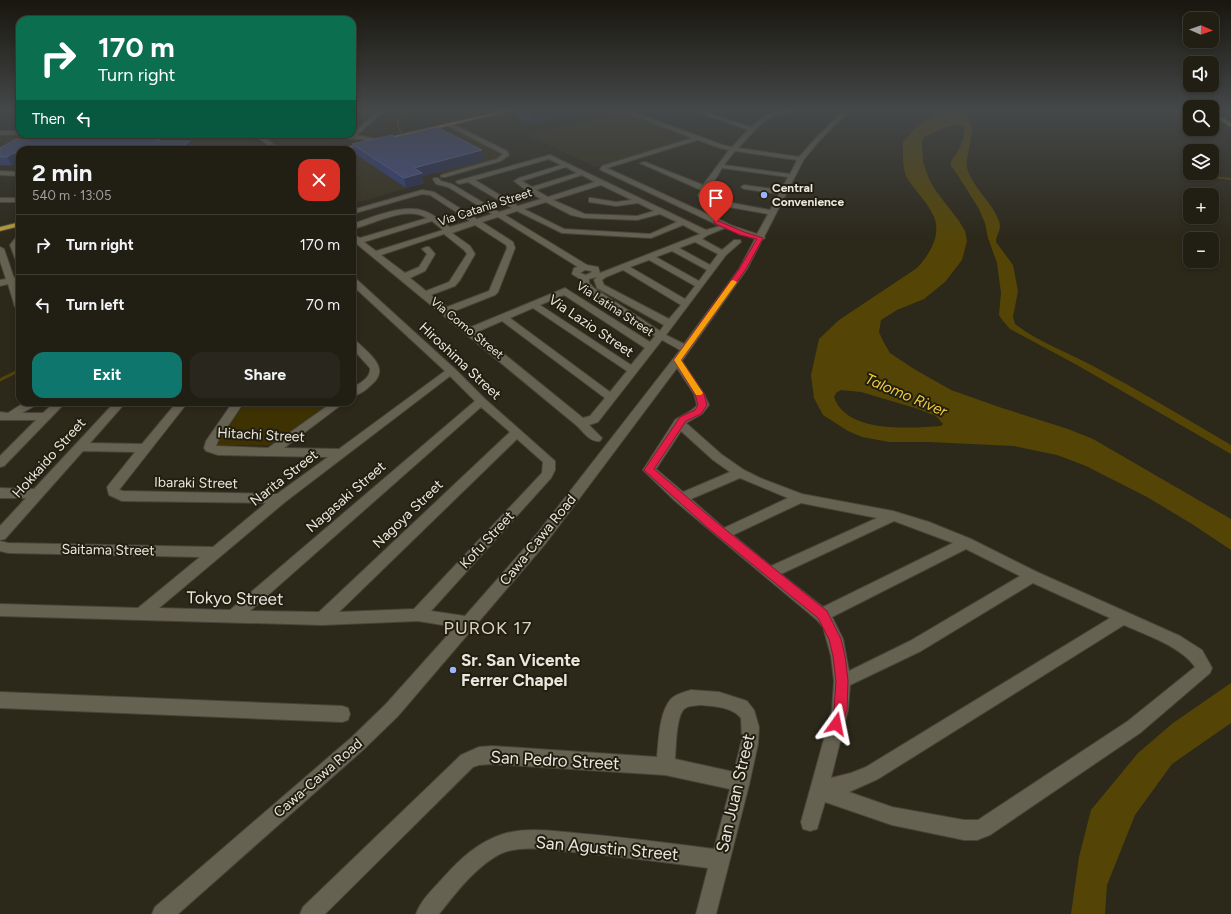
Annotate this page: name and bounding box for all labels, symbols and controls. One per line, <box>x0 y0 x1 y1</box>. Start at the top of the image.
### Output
north arrow <box>1183 12 1219 48</box>
map controls <box>1183 12 1219 268</box>
text: 170 m <box>98 30 175 64</box>
icon: right <box>32 32 84 84</box>
button: sound <box>1183 56 1219 92</box>
text: Turn right <box>98 64 175 86</box>
button: search <box>1183 100 1219 136</box>
icon: left <box>73 108 95 130</box>
text: Then <box>32 110 65 128</box>
button: layers <box>1183 144 1219 180</box>
text: 2 min <box>32 158 92 187</box>
button: close <box>298 159 340 201</box>
pin <box>699 181 733 222</box>
place label: Central Convenience <box>772 181 844 209</box>
street label: Via Catania Street <box>436 185 534 229</box>
icon: arrive <box>705 187 727 209</box>
text: 540 m · 13:05 <box>32 188 111 203</box>
button: + <box>1183 188 1219 224</box>
marker: Central Convenience <box>759 190 769 200</box>
button: − <box>1183 232 1219 268</box>
icon: right <box>32 234 54 256</box>
text: Turn right <box>66 236 134 254</box>
text: 170 m <box>300 236 340 254</box>
street label: Via Latina Street <box>574 279 657 339</box>
street label: Via Lazio Street <box>545 291 637 361</box>
icon: left <box>32 294 54 316</box>
street label: Via Como Street <box>428 294 507 362</box>
text: Turn left <box>66 296 124 314</box>
text: 70 m <box>306 296 340 314</box>
street label: Hiroshima Street <box>415 319 505 403</box>
button: Exit <box>32 352 182 398</box>
button: Share <box>190 352 340 398</box>
water label: Talomo River <box>862 370 950 421</box>
street label: Hokkaido Street <box>9 415 89 501</box>
street label: Hitachi Street <box>217 424 305 446</box>
street label: Narita Street <box>247 446 321 510</box>
street label: Nagasaki Street <box>303 458 389 536</box>
street label: Ibaraki Street <box>154 474 238 492</box>
street label: Nagoya Street <box>369 476 447 552</box>
street label: Cawa-Cawa Road <box>496 491 580 589</box>
street label: Kofu Street <box>456 508 518 572</box>
street label: Saitama Street <box>61 541 155 559</box>
street label: Tokyo Street <box>186 587 284 609</box>
district label: PUROK 17 <box>444 617 532 639</box>
place label: Sr. San Vicente Ferrer Chapel <box>461 650 581 690</box>
marker: Sr. San Vicente Ferrer Chapel <box>448 665 458 675</box>
position arrow <box>815 703 857 745</box>
street label: San Juan Street <box>712 732 758 854</box>
street label: Cawa-Cawa Road <box>270 735 366 821</box>
street label: San Pedro Street <box>490 747 620 773</box>
street label: San Agustin Street <box>535 832 679 864</box>

